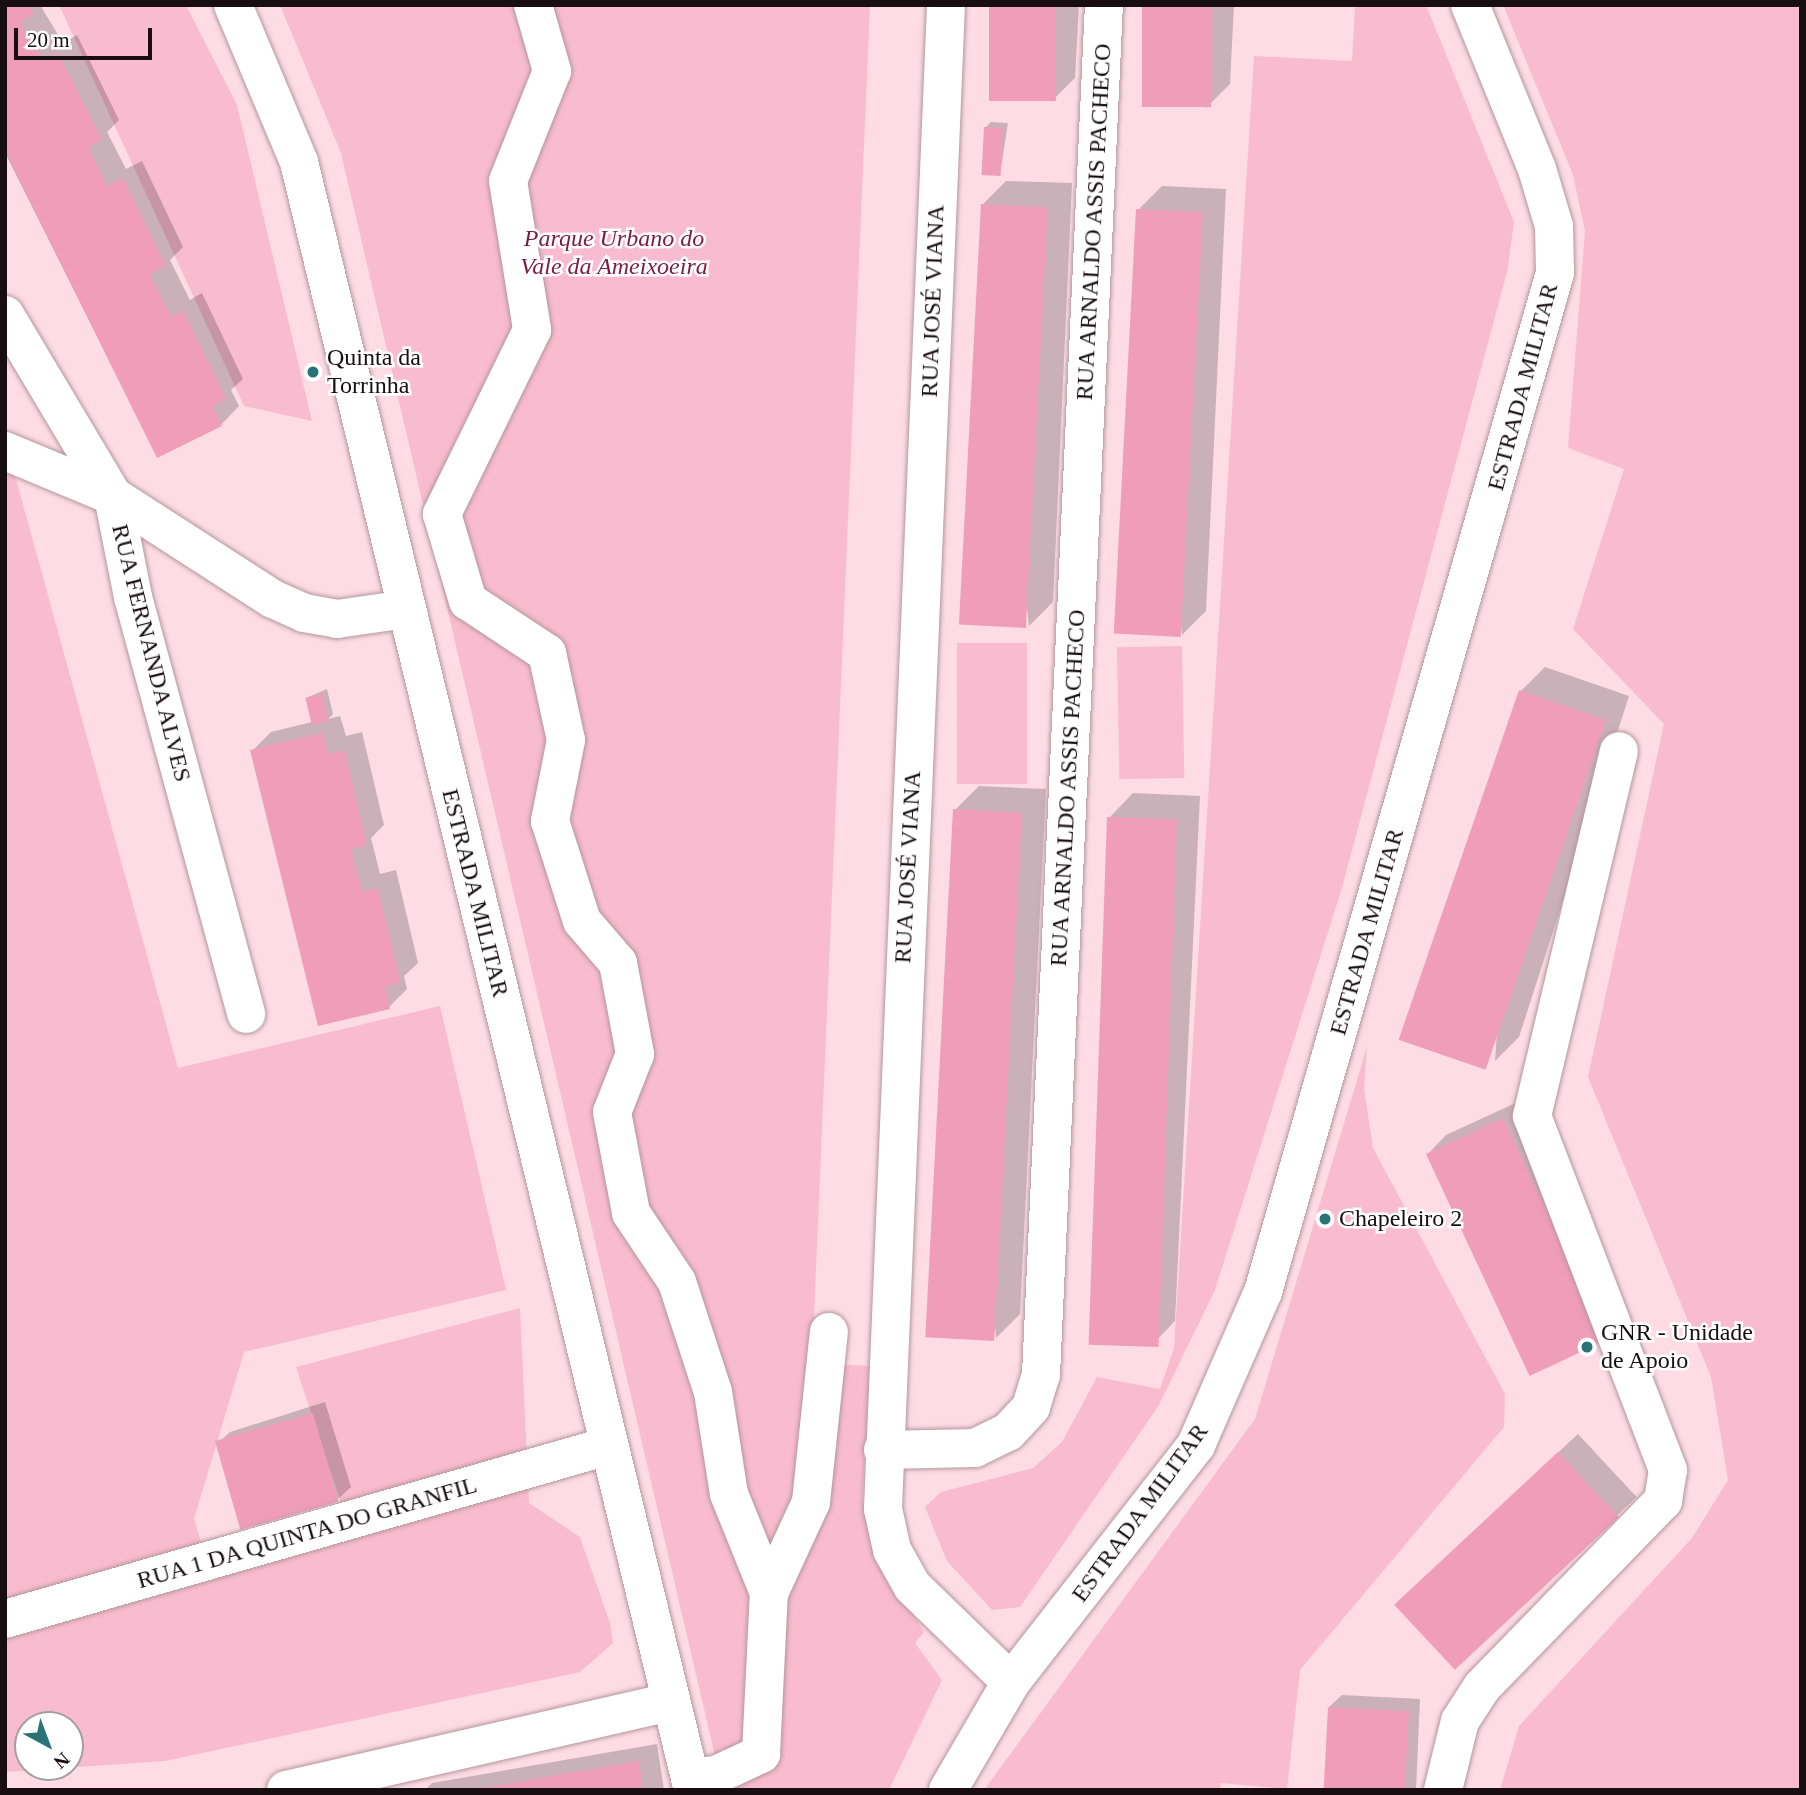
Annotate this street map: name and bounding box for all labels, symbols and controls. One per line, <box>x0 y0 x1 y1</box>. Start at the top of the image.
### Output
scale bar <box>18 14 156 58</box>
text: 20 m <box>27 28 70 52</box>
street label: RUA ARNALDO ASSIS PACHECO <box>1070 41 1118 403</box>
street label: RUA JOSÉ VIANA <box>915 203 951 399</box>
park label: Parque Urbano do Vale da Ameixoeira <box>520 225 708 281</box>
street label: ESTRADA MILITAR <box>1481 280 1565 494</box>
place label: Quinta da Torrinha <box>327 344 421 400</box>
marker: Quinta da Torrinha <box>305 364 321 380</box>
street label: RUA FERNANDA ALVES <box>105 519 197 787</box>
street label: RUA ARNALDO ASSIS PACHECO <box>1044 607 1092 969</box>
street label: RUA JOSÉ VIANA <box>889 769 927 965</box>
street label: ESTRADA MILITAR <box>435 785 515 1001</box>
street label: ESTRADA MILITAR <box>1324 825 1410 1039</box>
place label: Chapeleiro 2 <box>1339 1205 1462 1233</box>
marker: Chapeleiro 2 <box>1317 1211 1333 1227</box>
place label: GNR - Unidade de Apoio <box>1601 1319 1753 1375</box>
marker: GNR - Unidade de Apoio <box>1579 1339 1595 1355</box>
street label: ESTRADA MILITAR <box>1065 1418 1215 1608</box>
street label: RUA 1 DA QUINTA DO GRANFIL <box>132 1470 482 1596</box>
north arrow <box>14 1711 84 1781</box>
text: N <box>50 1748 74 1773</box>

